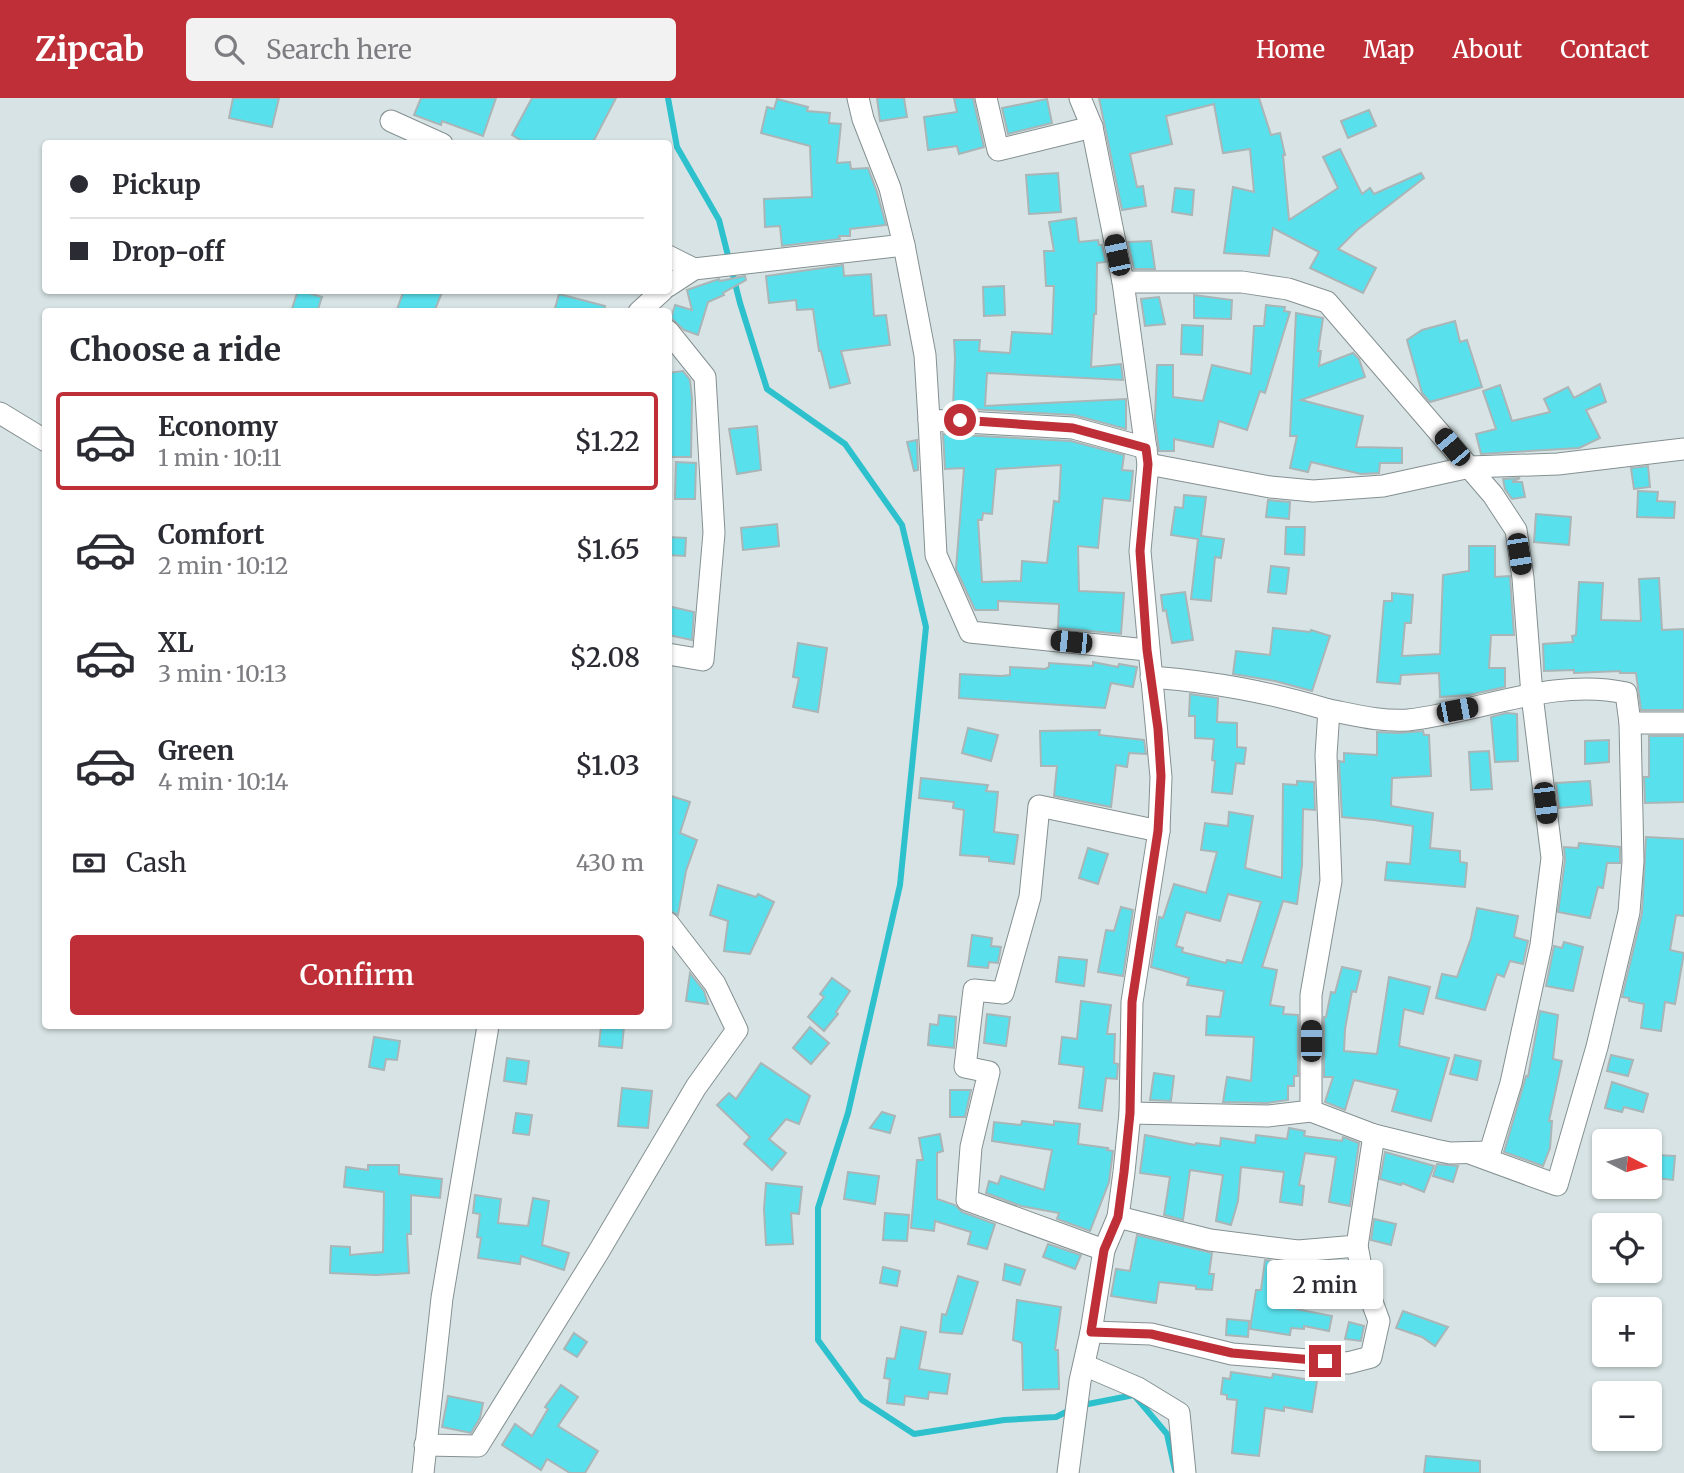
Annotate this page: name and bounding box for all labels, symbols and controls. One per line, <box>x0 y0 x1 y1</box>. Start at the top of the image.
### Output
search box <box>186 18 676 81</box>
text: Zipcab <box>35 29 144 70</box>
icon: search <box>210 30 248 68</box>
text: Search here <box>266 33 412 66</box>
text: Home <box>1256 34 1325 65</box>
text: Map <box>1363 34 1414 65</box>
text: About <box>1452 34 1522 65</box>
text: Contact <box>1560 34 1649 65</box>
text: Pickup <box>112 168 201 201</box>
car <box>1103 232 1132 278</box>
text: Drop-off <box>112 235 225 268</box>
text: Choose a ride <box>70 330 281 370</box>
route start <box>944 404 976 436</box>
icon: car <box>74 410 137 473</box>
text: Economy <box>158 410 278 443</box>
car <box>1431 424 1474 470</box>
text: $1.22 <box>575 425 640 458</box>
text: 1 min · 10:11 <box>158 443 282 472</box>
icon: car <box>74 518 137 581</box>
text: Comfort <box>158 518 264 551</box>
car <box>1506 532 1533 576</box>
text: $1.65 <box>576 533 640 566</box>
text: 2 min · 10:12 <box>158 551 288 580</box>
icon: car <box>74 626 137 689</box>
text: XL <box>158 626 194 659</box>
car <box>1050 629 1093 655</box>
text: $2.08 <box>570 641 640 674</box>
text: 3 min · 10:13 <box>158 659 287 688</box>
car <box>1435 696 1480 724</box>
icon: car <box>74 734 137 797</box>
text: Green <box>158 734 234 767</box>
text: $1.03 <box>575 749 640 782</box>
text: 4 min · 10:14 <box>158 767 288 796</box>
car <box>1533 781 1558 825</box>
icon: cash <box>70 844 108 882</box>
text: Cash <box>126 846 187 879</box>
text: 430 m <box>576 848 644 877</box>
button: Confirm <box>70 935 644 1015</box>
car <box>1301 1020 1322 1062</box>
north arrow <box>1592 1129 1662 1199</box>
map controls <box>1592 1129 1662 1451</box>
button: locate <box>1592 1213 1662 1283</box>
callout: 2 min <box>1267 1260 1383 1308</box>
text: 2 min <box>1293 1270 1357 1299</box>
button: + <box>1592 1297 1662 1367</box>
route end <box>1309 1345 1341 1377</box>
button: − <box>1592 1381 1662 1451</box>

